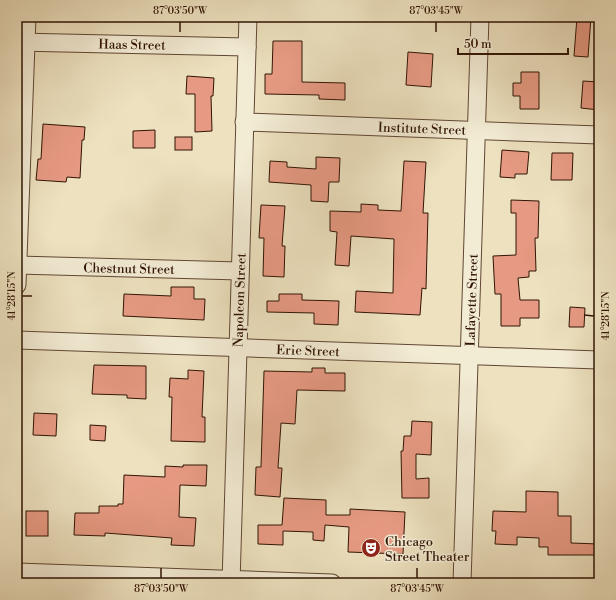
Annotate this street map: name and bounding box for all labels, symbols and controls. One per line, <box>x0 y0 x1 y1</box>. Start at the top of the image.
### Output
text: 87°03'50"W <box>153 5 208 17</box>
text: 87°03'45"W <box>409 5 464 17</box>
scale bar <box>458 30 568 56</box>
street label: Haas Street <box>98 36 166 54</box>
text: 50 m <box>464 37 492 52</box>
street label: Institute Street <box>378 119 467 139</box>
street label: Napoleon Street <box>230 252 250 347</box>
street label: Lafayette Street <box>462 253 482 347</box>
street label: Chestnut Street <box>83 260 175 278</box>
text: 41°28'15"N <box>6 271 18 321</box>
text: 41°28'15"N <box>600 291 612 341</box>
street label: Erie Street <box>276 342 340 360</box>
place label: Chicago Street Theater <box>385 534 470 565</box>
theatre icon: Chicago Street Theater <box>360 537 382 559</box>
text: 87°03'50"W <box>134 583 189 595</box>
text: 87°03'45"W <box>390 583 445 595</box>

